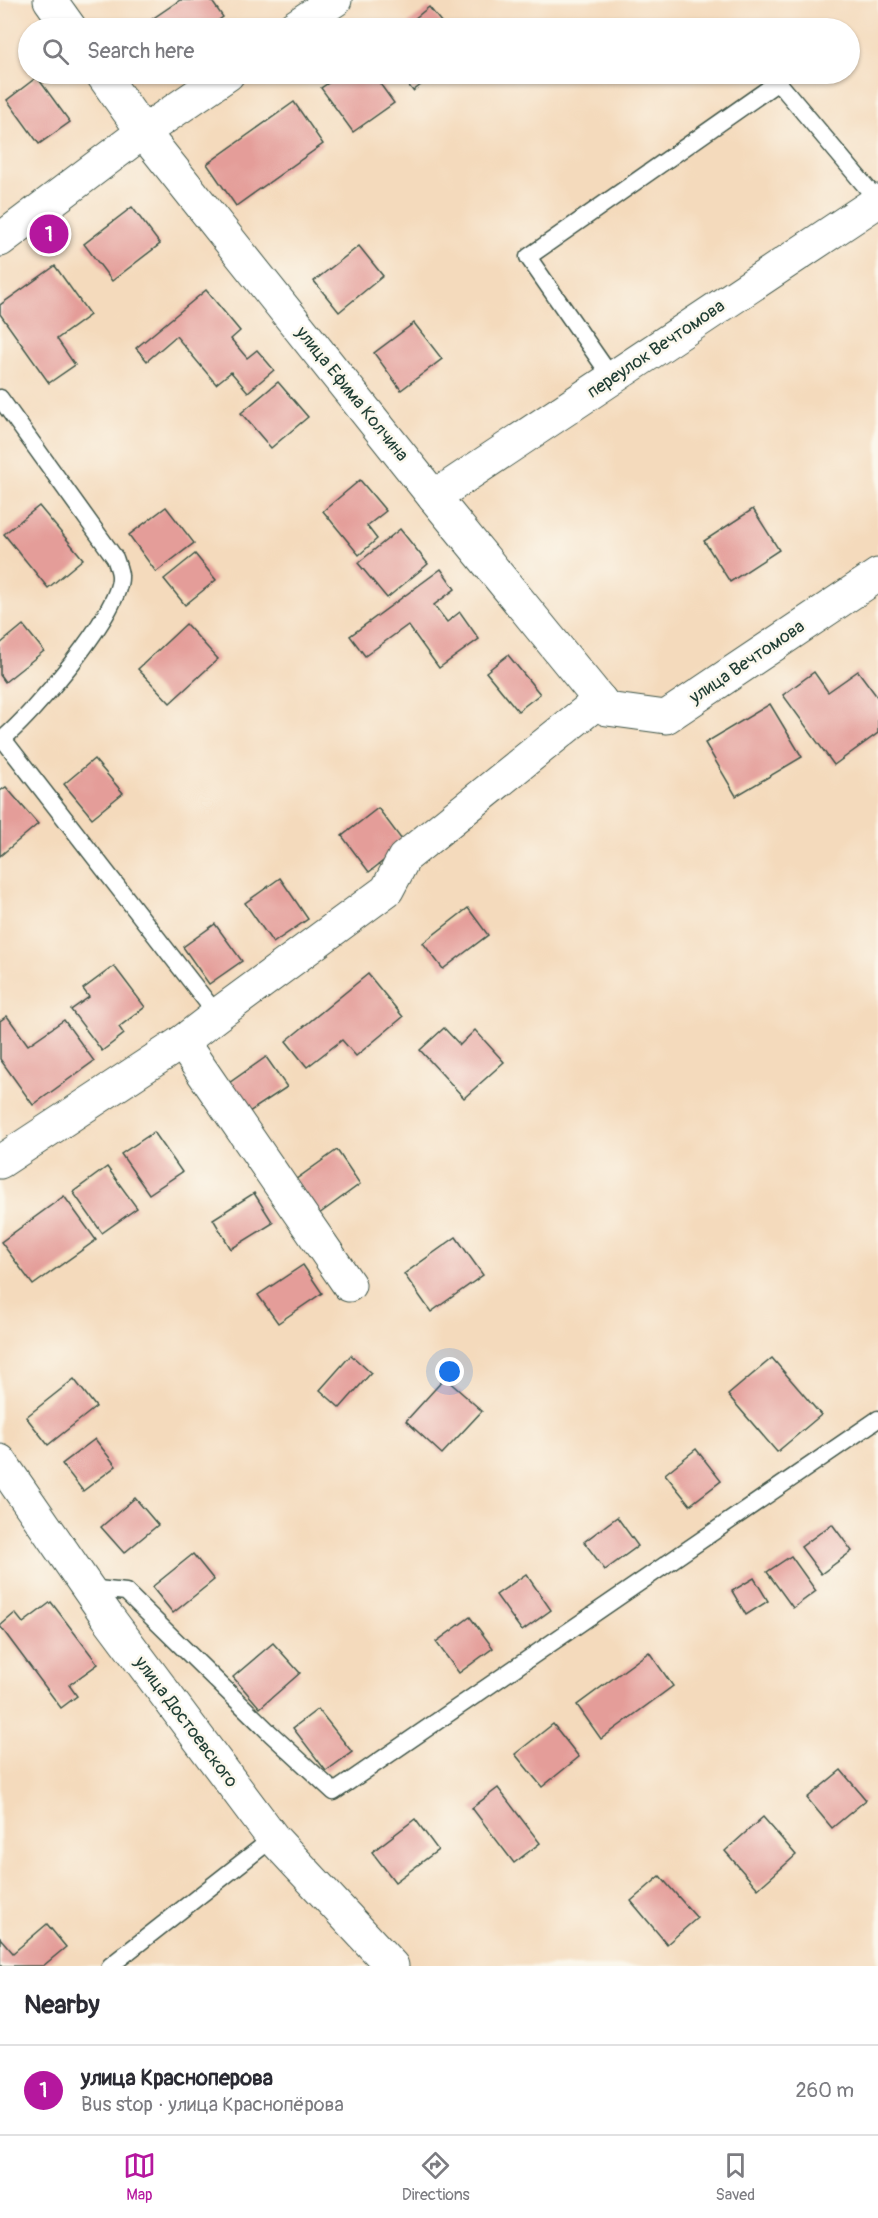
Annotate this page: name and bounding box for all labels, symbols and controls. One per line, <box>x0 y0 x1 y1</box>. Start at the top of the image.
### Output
search box <box>18 18 860 84</box>
icon: search <box>39 35 72 68</box>
text: Search here <box>87 37 194 65</box>
pin: 1 <box>29 212 68 256</box>
street label: переулок Вечтомова <box>583 294 729 404</box>
street label: улица Ефима Колчина <box>290 321 413 466</box>
street label: улица Вечтомова <box>684 615 809 710</box>
your location <box>435 1357 464 1386</box>
street label: улица Достоевского <box>129 1651 243 1792</box>
text: Nearby <box>24 1989 100 2021</box>
text: улица Красноперова <box>81 2064 273 2092</box>
text: 1 <box>40 2078 47 2103</box>
text: 260 m <box>795 2078 854 2103</box>
text: Bus stop · улица Краснопёрова <box>81 2092 344 2117</box>
tab: Map <box>123 2149 156 2205</box>
tab: Directions <box>402 2149 470 2205</box>
tab: Saved <box>715 2149 755 2205</box>

